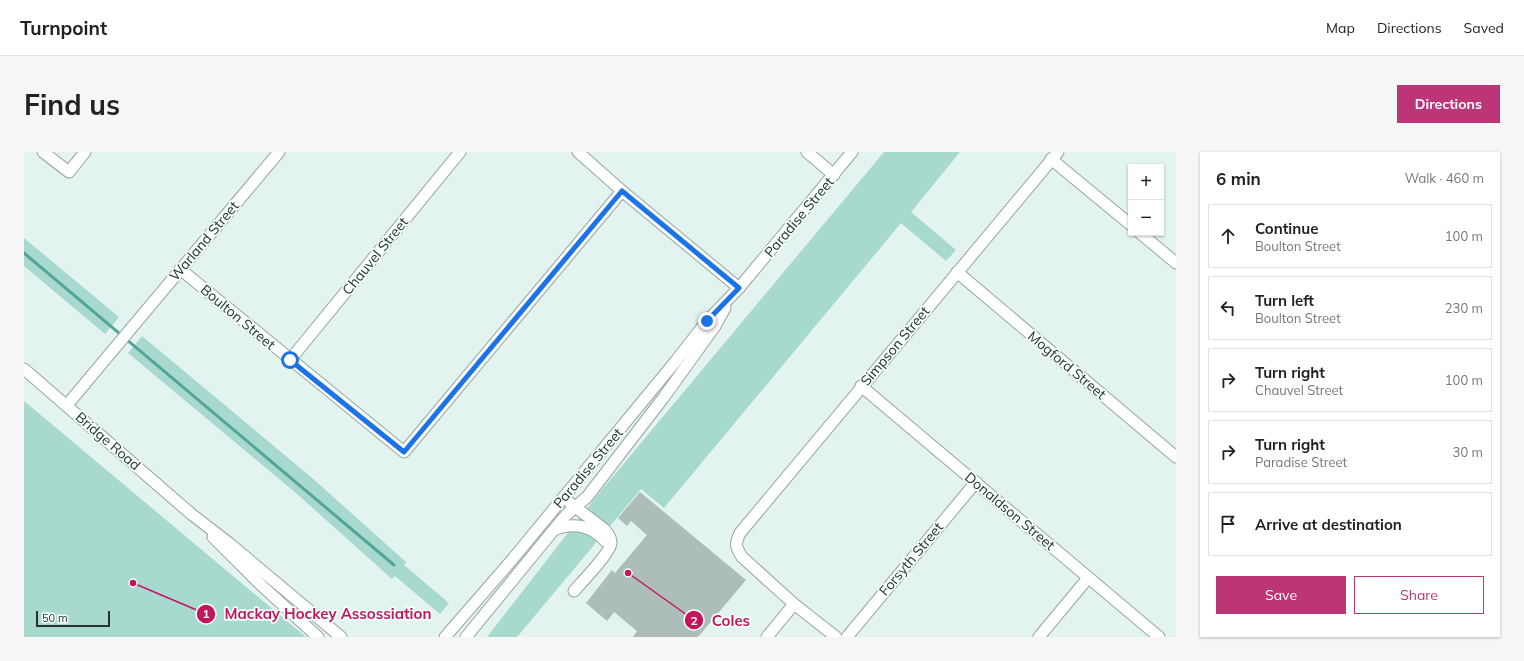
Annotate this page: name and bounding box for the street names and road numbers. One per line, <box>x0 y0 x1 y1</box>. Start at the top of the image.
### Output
street label: Paradise Street <box>760 173 838 261</box>
street label: Warland Street <box>165 197 243 285</box>
street label: Chauvel Street <box>338 213 412 299</box>
street label: Boulton Street <box>197 280 279 354</box>
street label: Simpson Street <box>857 303 934 389</box>
street label: Mogford Street <box>1024 327 1110 403</box>
street label: Bridge Road <box>72 408 144 474</box>
street label: Paradise Street <box>549 424 627 512</box>
street label: Donaldson Street <box>961 468 1059 554</box>
street label: Forsyth Street <box>875 519 947 599</box>

